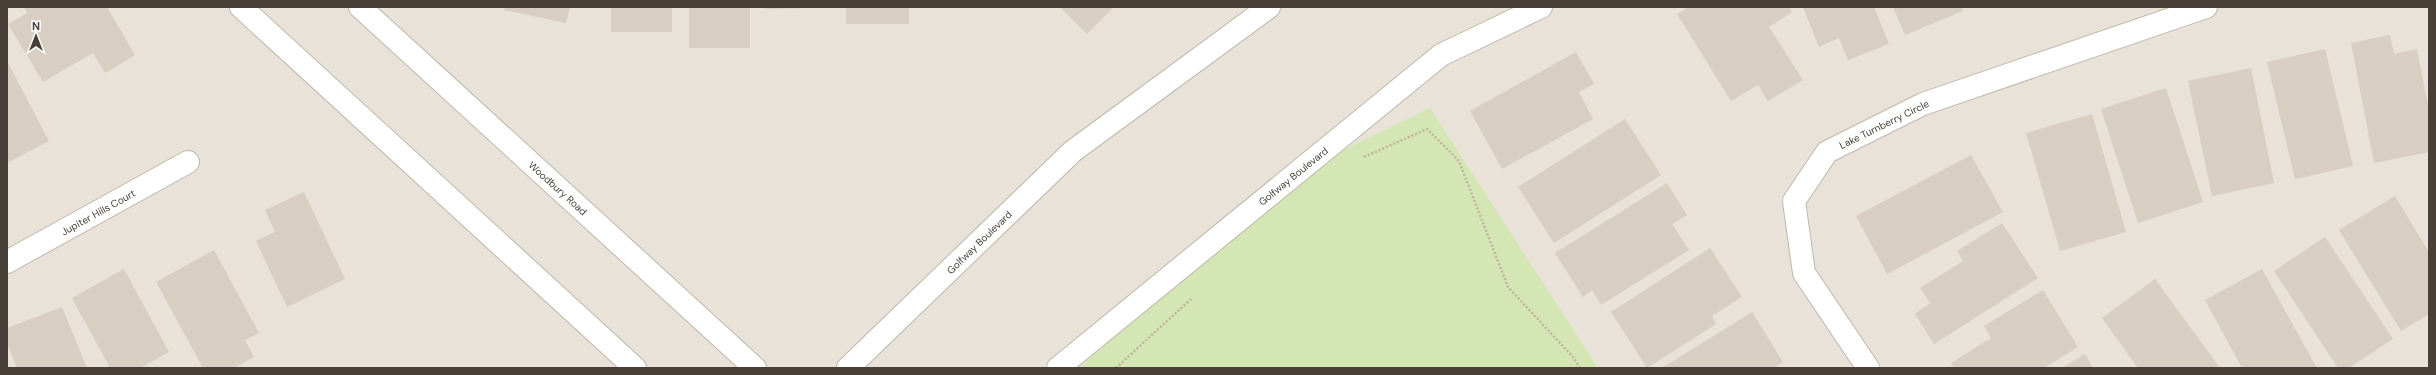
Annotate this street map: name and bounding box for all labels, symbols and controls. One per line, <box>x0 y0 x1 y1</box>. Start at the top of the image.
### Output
north arrow <box>16 16 56 56</box>
text: N <box>32 19 40 33</box>
street label: Lake Turnberry Circle <box>1837 97 1932 152</box>
street label: Golfway Boulevard <box>1256 144 1331 208</box>
street label: Woodbury Road <box>526 159 590 218</box>
street label: Jupiter Hills Court <box>59 187 138 238</box>
street label: Golfway Boulevard <box>944 208 1015 277</box>

